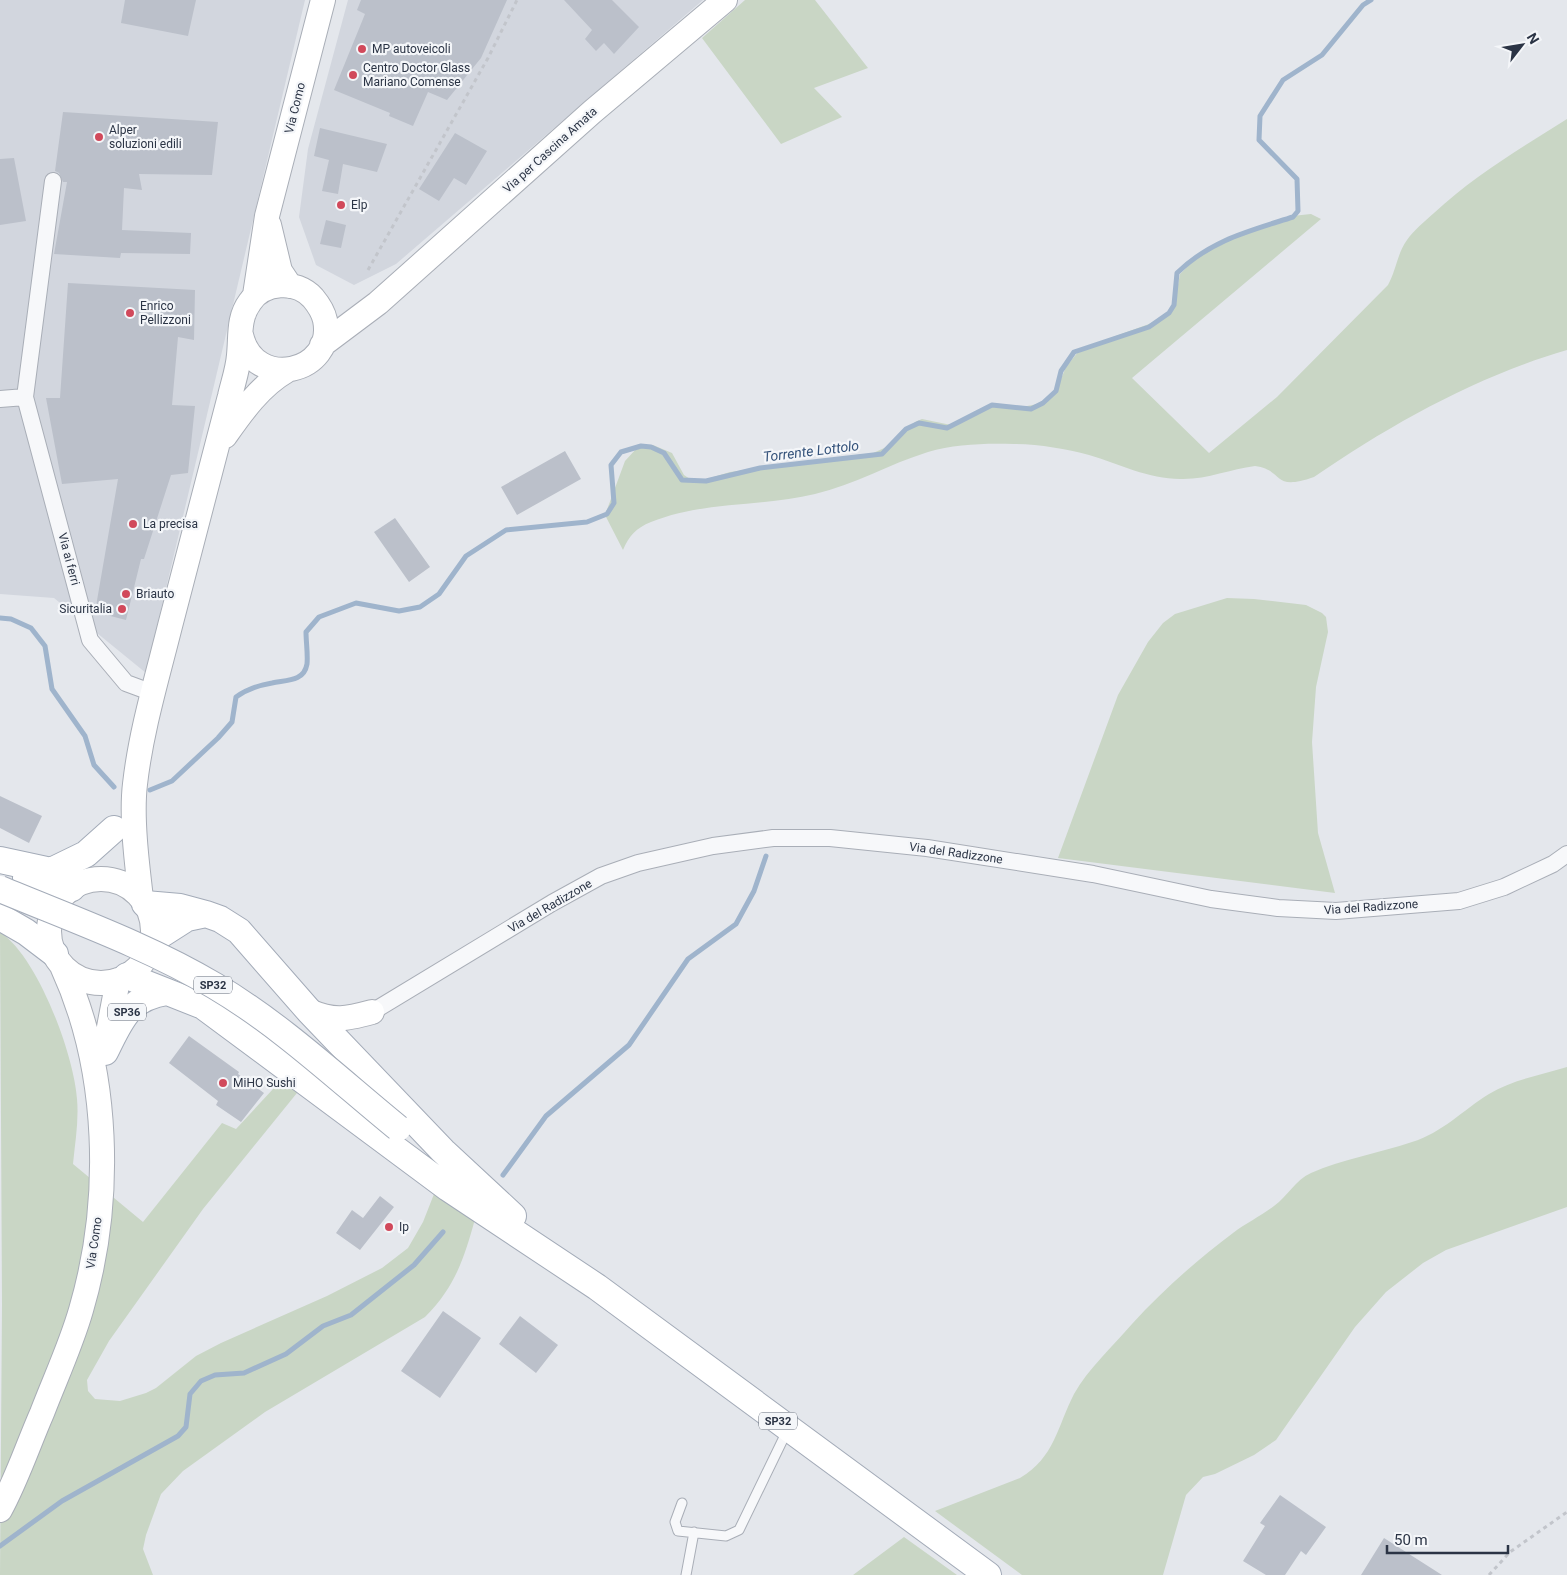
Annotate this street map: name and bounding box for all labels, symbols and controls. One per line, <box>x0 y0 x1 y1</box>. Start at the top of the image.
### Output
north arrow <box>1497 20 1547 70</box>
text: N <box>1524 30 1543 47</box>
place label: MP autoveicoli <box>372 42 451 56</box>
marker: MP autoveicoli <box>356 43 368 55</box>
place label: Centro Doctor Glass Mariano Comense <box>363 61 470 89</box>
marker: Centro Doctor Glass Mariano Comense <box>347 69 359 81</box>
street label: Via Como <box>282 81 308 135</box>
street label: Via per Cascina Amata <box>500 104 600 196</box>
place label: Alper soluzioni edili <box>109 123 182 151</box>
marker: Alper soluzioni edili <box>93 131 105 143</box>
place label: Elp <box>351 198 368 212</box>
marker: Elp <box>335 199 347 211</box>
place label: Enrico Pellizzoni <box>140 299 191 327</box>
marker: Enrico Pellizzoni <box>124 307 136 319</box>
water label: Torrente Lottolo <box>762 437 860 465</box>
place label: La precisa <box>143 517 198 531</box>
marker: La precisa <box>127 518 139 530</box>
street label: Via ai ferri <box>55 531 83 587</box>
place label: Briauto <box>136 587 174 601</box>
marker: Briauto <box>120 588 132 600</box>
place label: Sicuritalia <box>59 602 112 616</box>
marker: Sicuritalia <box>116 603 128 615</box>
street label: Via del Radizzone <box>908 840 1004 866</box>
street label: Via del Radizzone <box>506 876 594 936</box>
street label: Via del Radizzone <box>1323 897 1419 917</box>
road number: SP32 <box>194 976 232 994</box>
road number: SP36 <box>108 1004 146 1020</box>
place label: MiHO Sushi <box>233 1076 296 1090</box>
marker: MiHO Sushi <box>217 1077 229 1089</box>
street label: Via Como <box>83 1216 105 1270</box>
place label: Ip <box>399 1220 409 1234</box>
marker: Ip <box>383 1221 395 1233</box>
road number: SP32 <box>759 1412 797 1430</box>
scale bar <box>1387 1522 1508 1554</box>
text: 50 m <box>1394 1531 1428 1549</box>

